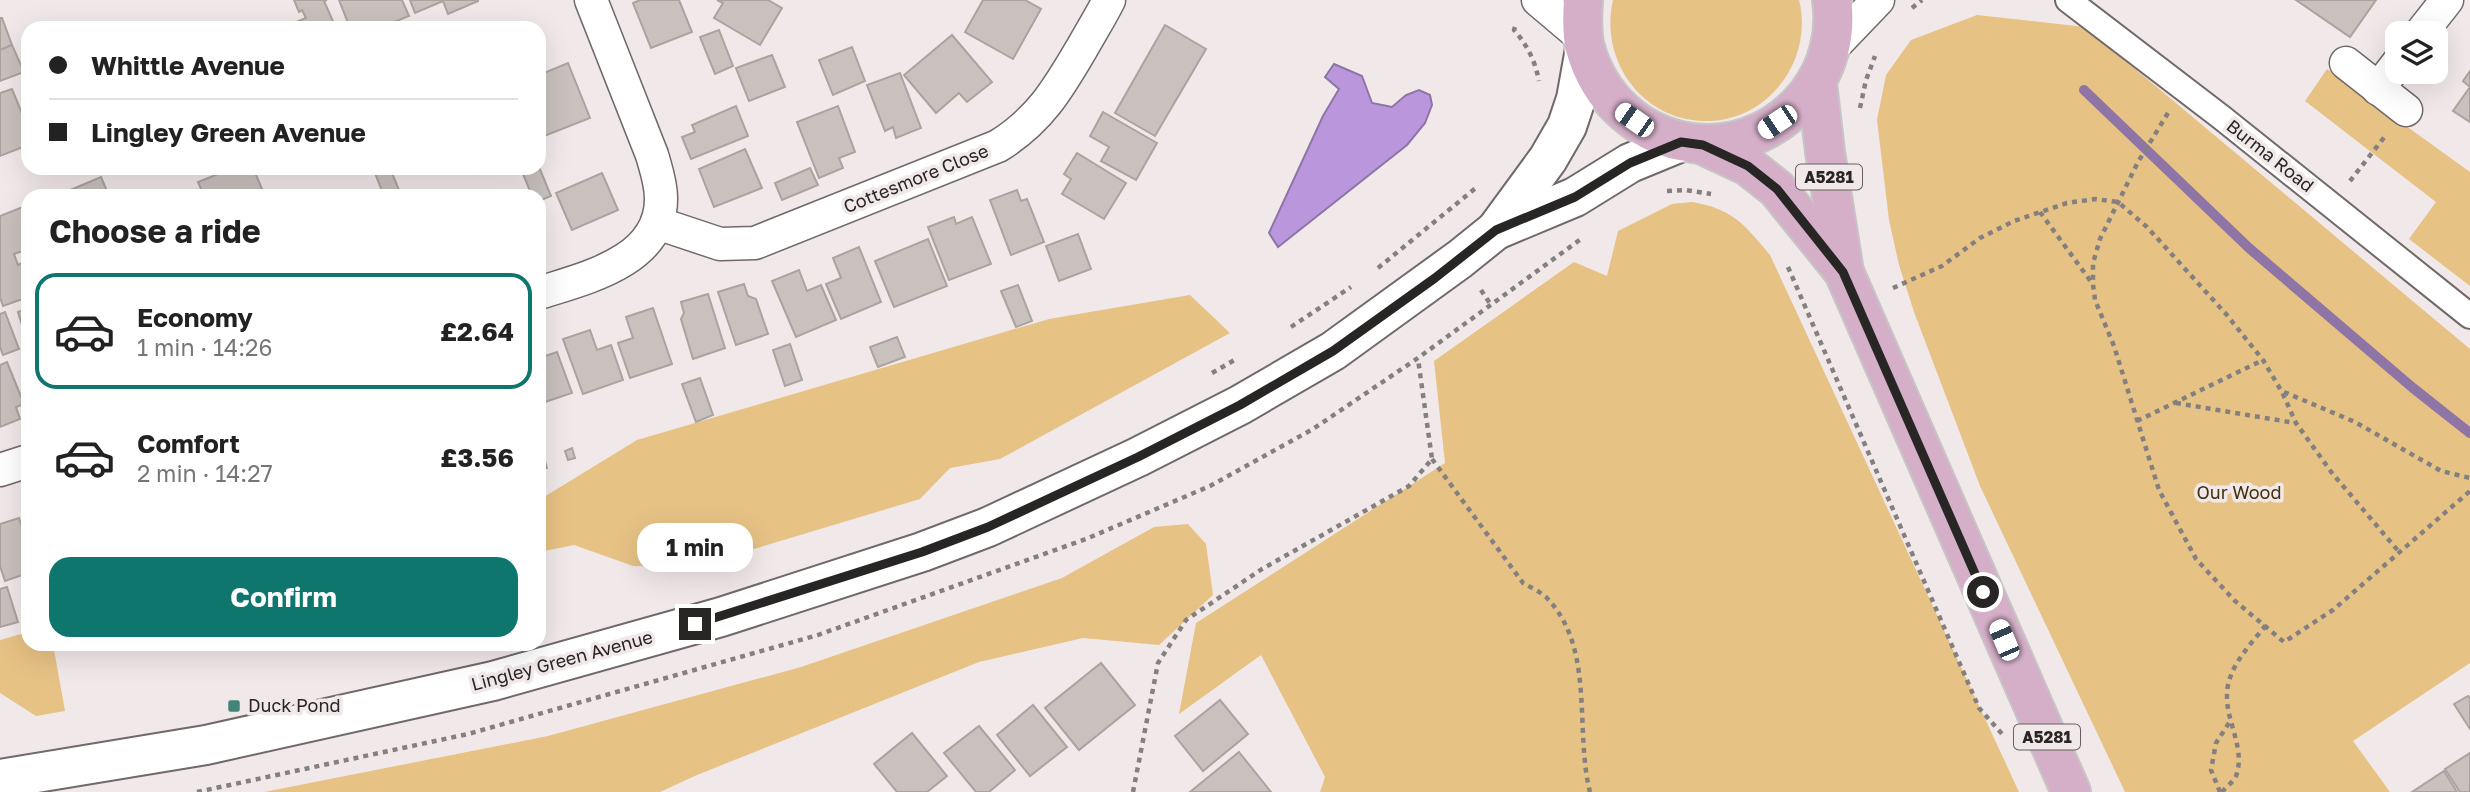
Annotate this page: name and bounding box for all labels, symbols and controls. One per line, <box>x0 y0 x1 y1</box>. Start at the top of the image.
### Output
map controls <box>2385 21 2448 84</box>
button: layers <box>2385 21 2448 84</box>
text: Whittle Avenue <box>91 50 285 81</box>
car <box>1611 99 1658 141</box>
car <box>1754 102 1801 142</box>
street label: Burma Road <box>2223 114 2319 196</box>
text: Lingley Green Avenue <box>91 117 366 148</box>
street label: Cottesmore Close <box>840 139 991 217</box>
road number: A5281 <box>1796 164 1862 190</box>
text: Choose a ride <box>49 212 261 250</box>
icon: car <box>53 300 116 363</box>
text: Economy <box>137 302 253 333</box>
text: £2.64 <box>440 316 514 347</box>
text: 1 min · 14:26 <box>137 333 272 361</box>
icon: car <box>53 426 116 489</box>
text: Comfort <box>137 428 240 459</box>
text: £3.56 <box>440 442 514 473</box>
text: 2 min · 14:27 <box>137 459 273 487</box>
park label: Our Wood <box>2197 481 2281 503</box>
callout: 1 min <box>637 522 753 572</box>
text: 1 min <box>666 533 724 561</box>
button: Confirm <box>49 557 518 637</box>
route start <box>1967 576 1999 608</box>
route end <box>679 608 711 640</box>
car <box>1987 617 2022 663</box>
street label: Lingley Green Avenue <box>469 625 655 695</box>
place label: Duck Pond <box>248 694 341 716</box>
marker: Duck Pond <box>226 698 242 714</box>
road number: A5281 <box>2014 724 2080 750</box>

